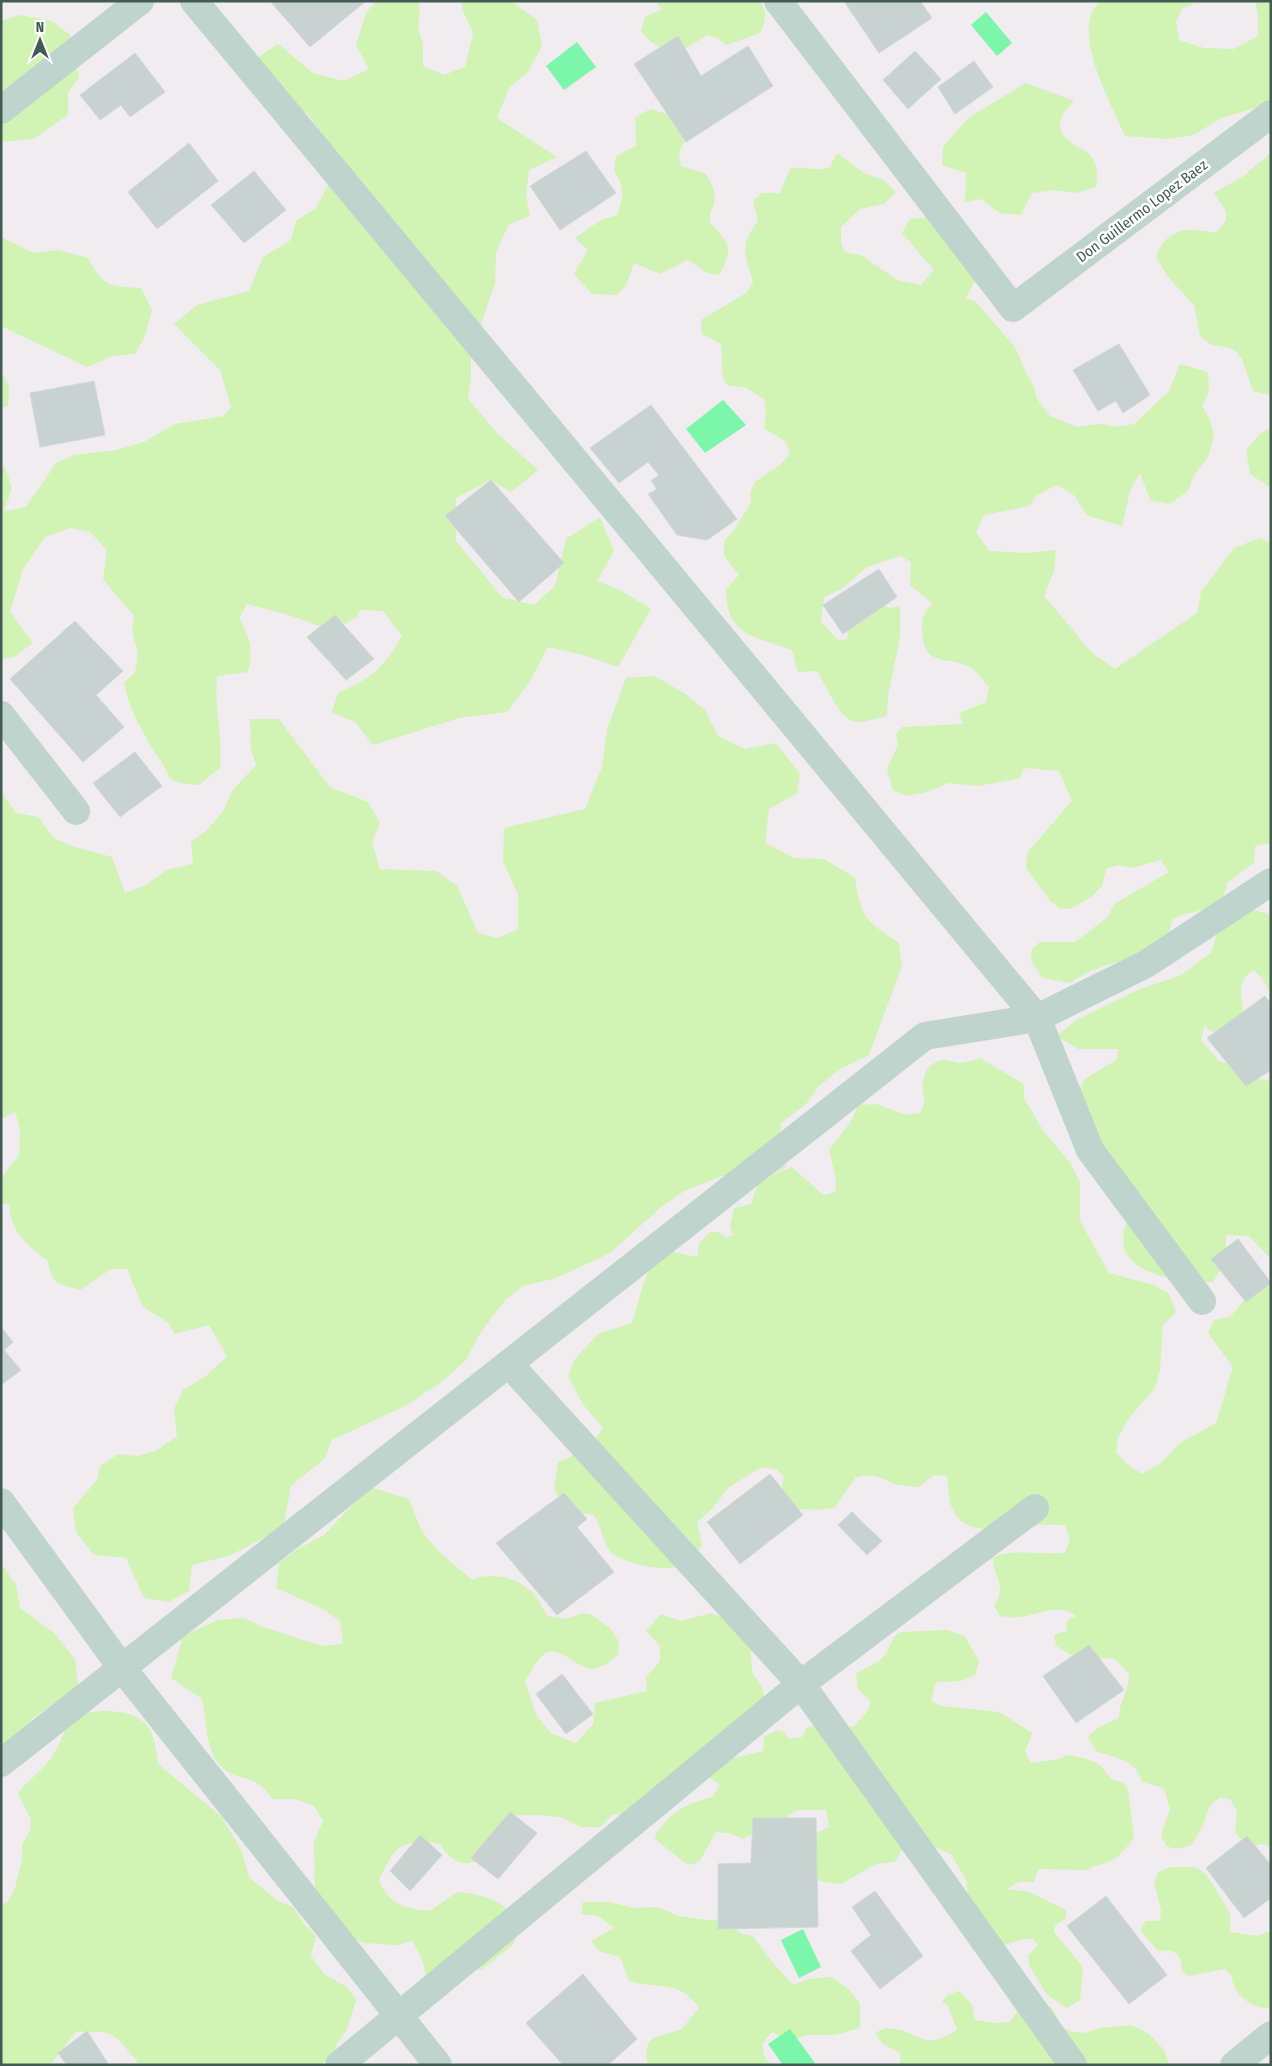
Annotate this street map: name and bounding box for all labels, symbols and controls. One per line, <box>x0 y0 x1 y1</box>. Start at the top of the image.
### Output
north arrow <box>15 15 65 65</box>
text: N <box>36 19 44 36</box>
street label: Don Guillermo Lopez Baez <box>1073 156 1211 266</box>

